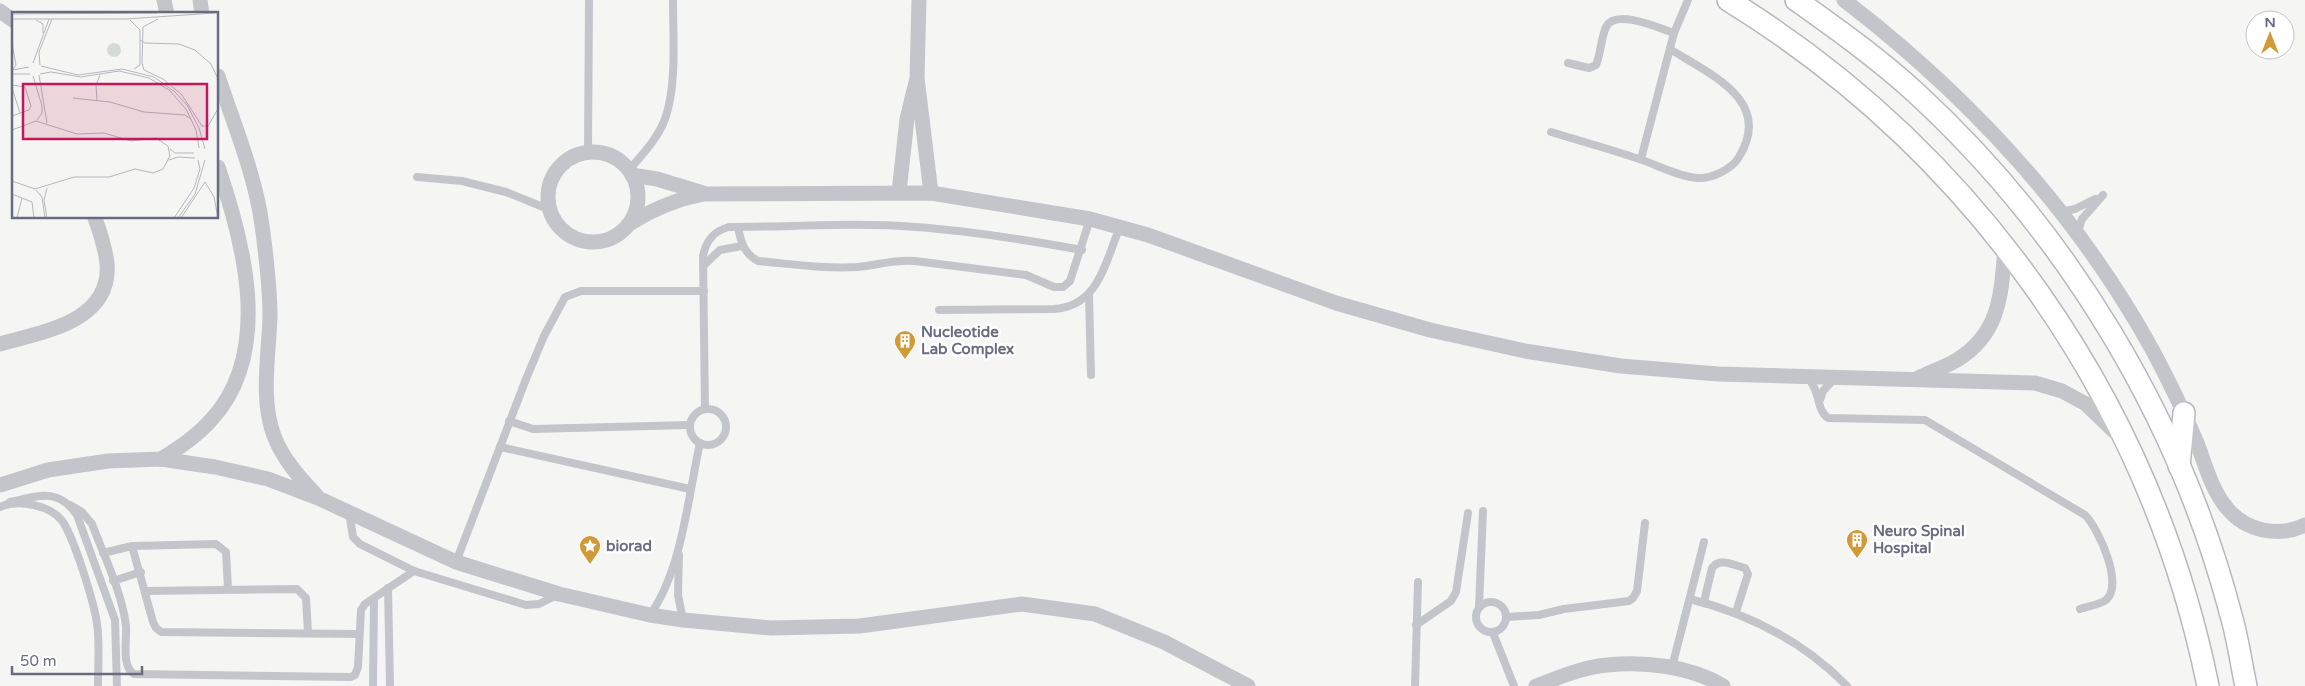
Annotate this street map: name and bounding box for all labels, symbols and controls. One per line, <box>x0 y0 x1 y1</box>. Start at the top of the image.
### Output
north arrow <box>2245 10 2295 60</box>
inset map <box>12 12 219 219</box>
text: N <box>2264 14 2276 31</box>
place label: Nucleotide Lab Complex <box>921 323 1014 359</box>
building icon: Nucleotide Lab Complex <box>893 329 917 360</box>
place label: Neuro Spinal Hospital <box>1873 522 1965 558</box>
building icon: Neuro Spinal Hospital <box>1845 528 1869 559</box>
place icon: biorad <box>578 534 602 565</box>
place label: biorad <box>606 537 652 555</box>
scale bar <box>12 644 142 676</box>
text: 50 m <box>20 652 57 670</box>

